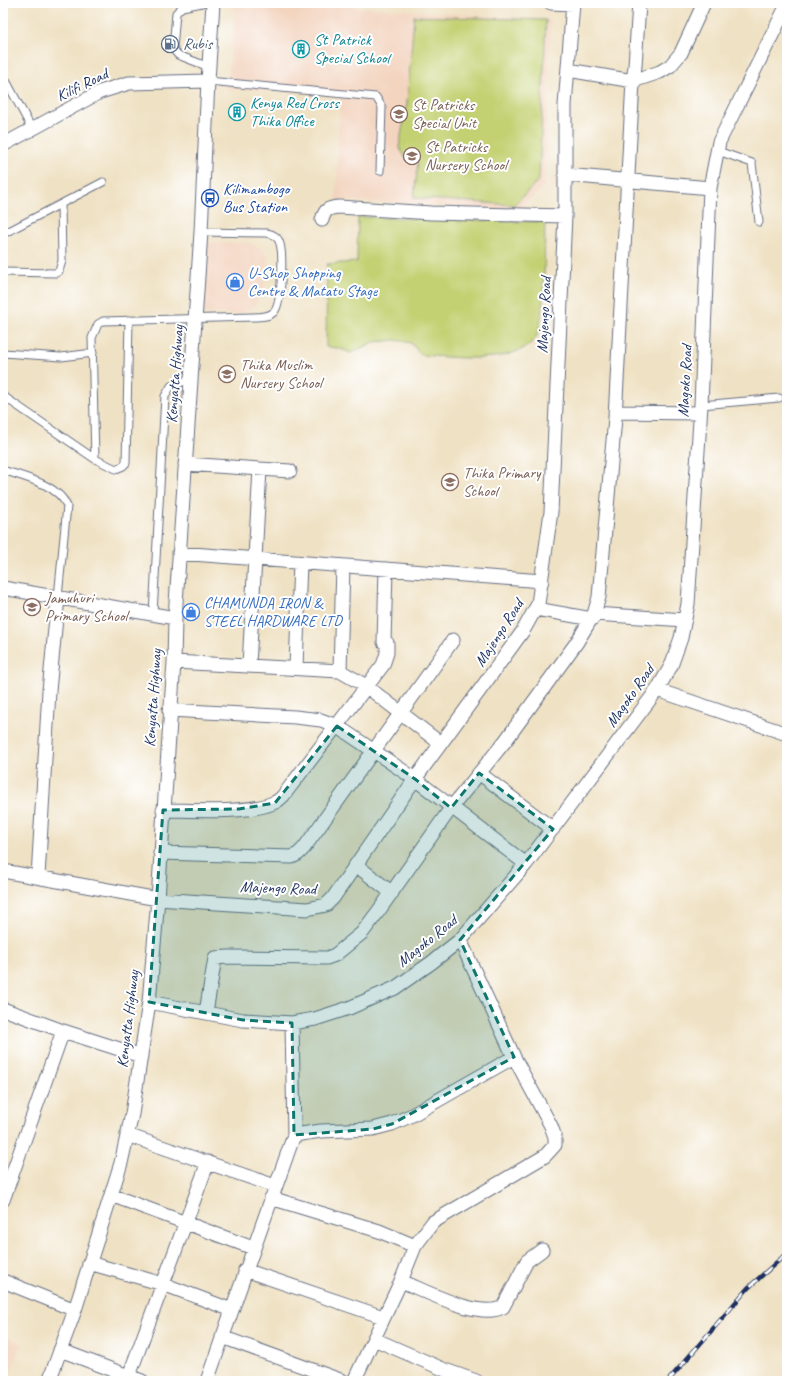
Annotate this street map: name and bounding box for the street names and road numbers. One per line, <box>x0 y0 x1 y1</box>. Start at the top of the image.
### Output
street label: Kilifi Road <box>53 63 114 106</box>
street label: Majengo Road <box>532 274 556 354</box>
street label: Kenyatta Highway <box>162 323 188 424</box>
street label: Magoko Road <box>673 342 697 417</box>
street label: Majengo Road <box>470 593 530 670</box>
street label: Kenyatta Highway <box>140 647 166 748</box>
street label: Magoko Road <box>601 659 660 731</box>
street label: Majengo Road <box>240 877 319 899</box>
street label: Magoko Road <box>393 909 463 971</box>
street label: Kenyatta Highway <box>112 968 144 1069</box>

